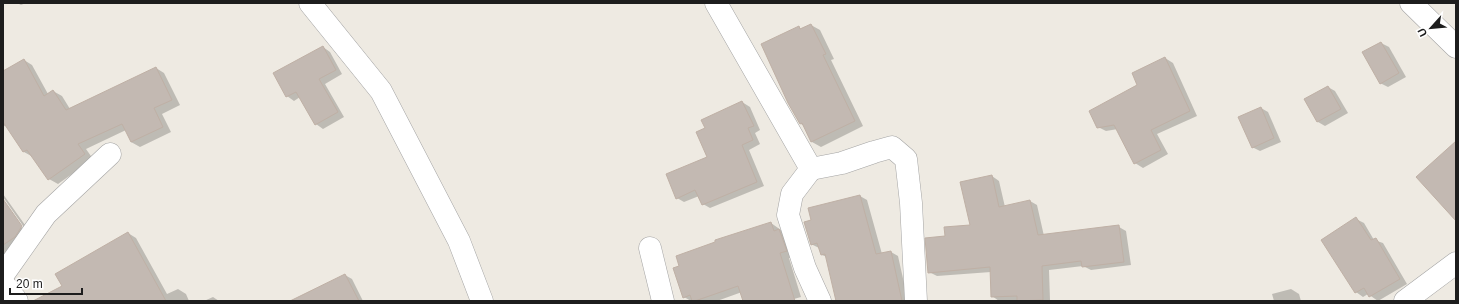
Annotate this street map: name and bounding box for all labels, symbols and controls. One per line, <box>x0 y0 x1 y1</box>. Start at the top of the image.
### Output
north arrow <box>1411 8 1451 48</box>
text: U <box>1415 26 1429 39</box>
scale bar <box>10 270 82 296</box>
text: 20 m <box>16 277 43 291</box>

